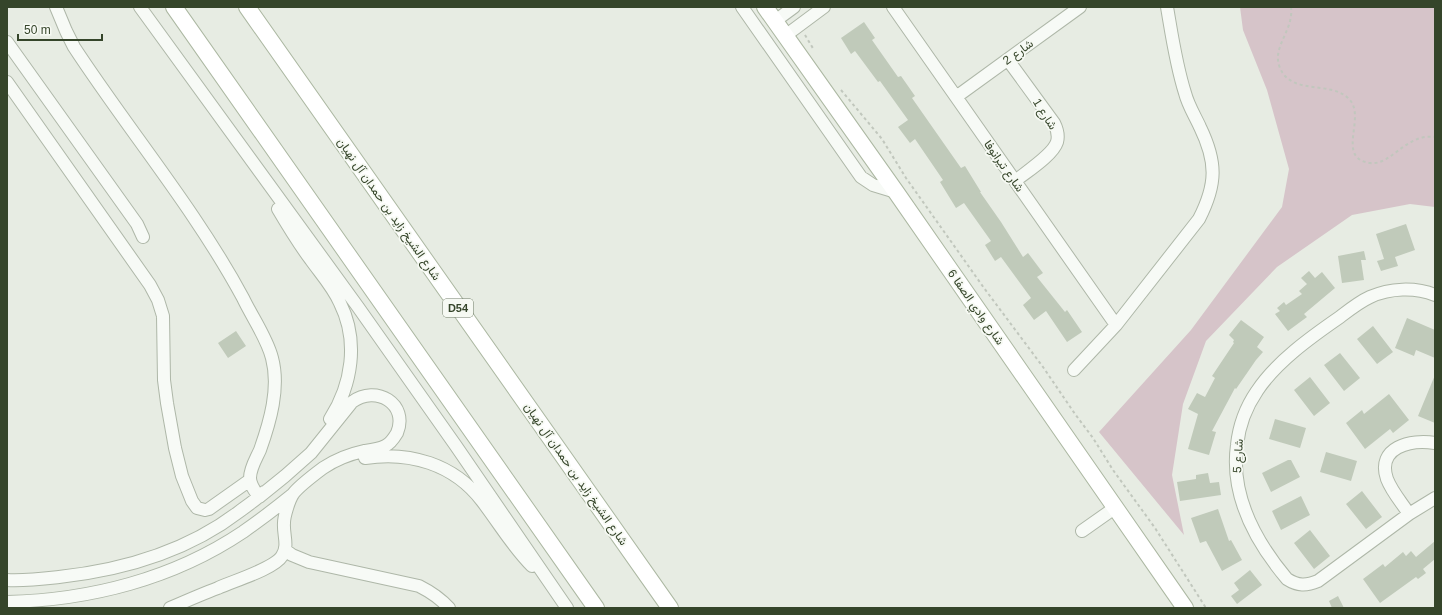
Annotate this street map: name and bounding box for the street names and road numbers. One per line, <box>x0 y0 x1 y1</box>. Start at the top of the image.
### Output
street label: شارع 2 <box>1000 36 1037 69</box>
street label: شارع 1 <box>1028 96 1060 133</box>
street label: شارع الشيخ زايد بن حمدان آل نهيان <box>333 135 444 284</box>
street label: شارع تيرانوفا <box>979 137 1027 196</box>
street label: شارع وادي الصفا 6 <box>942 267 1007 349</box>
road number: D54 <box>443 299 473 317</box>
street label: شارع الشيخ زايد بن حمدان آل نهيان <box>520 400 631 549</box>
street label: شارع 5 <box>1230 439 1248 474</box>

